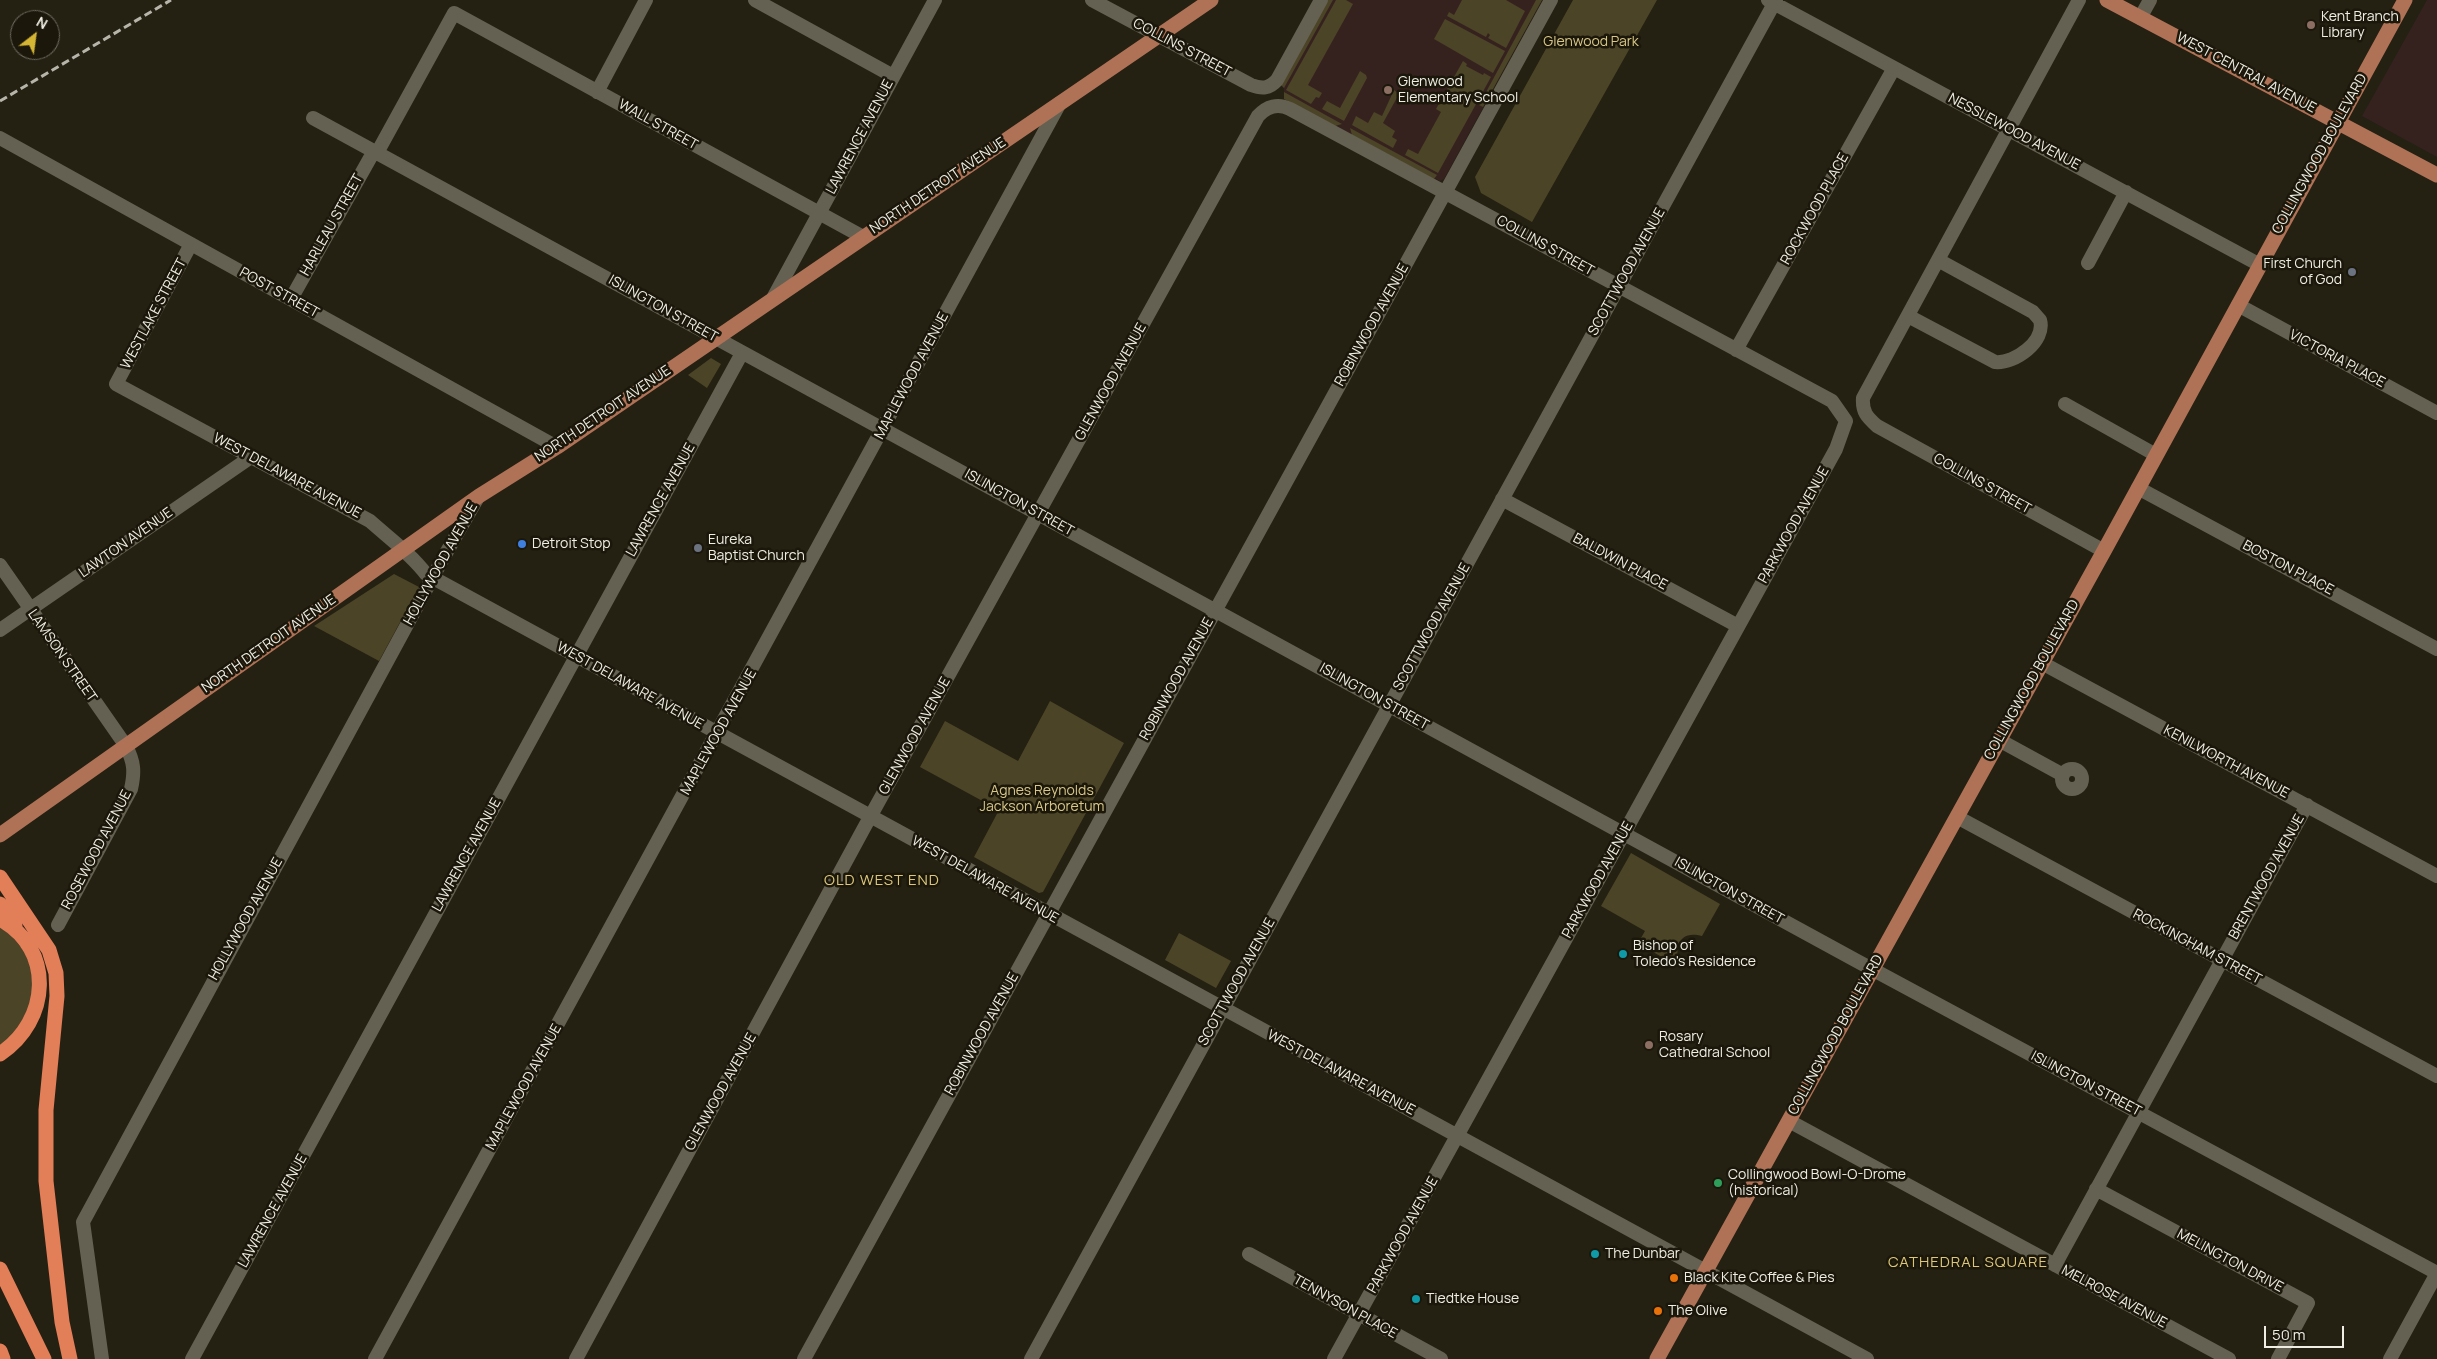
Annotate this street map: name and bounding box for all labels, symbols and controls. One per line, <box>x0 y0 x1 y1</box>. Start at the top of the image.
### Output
place label: Kent Branch Library <box>2321 9 2399 41</box>
north arrow <box>10 10 60 60</box>
text: N <box>33 12 51 33</box>
street label: COLLINS STREET <box>1130 15 1234 81</box>
marker: Kent Branch Library <box>2305 19 2317 31</box>
street label: WEST CENTRAL AVENUE <box>2173 29 2319 117</box>
park label: Glenwood Park <box>1543 34 1639 50</box>
street label: COLLINGWOOD BOULEVARD <box>2269 71 2371 237</box>
place label: Glenwood Elementary School <box>1398 74 1518 106</box>
street label: LAWRENCE AVENUE <box>823 77 897 197</box>
marker: Glenwood Elementary School <box>1382 84 1394 96</box>
street label: NESSLEWOOD AVENUE <box>1945 90 2083 174</box>
street label: WALL STREET <box>615 96 701 154</box>
street label: NORTH DETROIT AVENUE <box>867 134 1009 238</box>
street label: ROCKWOOD PLACE <box>1777 150 1853 268</box>
street label: HARLEAU STREET <box>297 171 367 279</box>
street label: SCOTTWOOD AVENUE <box>1585 205 1669 339</box>
street label: COLLINS STREET <box>1493 212 1597 280</box>
street label: WESTLAKE STREET <box>118 256 190 372</box>
place label: First Church of God <box>2264 256 2342 288</box>
street label: ROBINWOOD AVENUE <box>1331 261 1413 389</box>
street label: POST STREET <box>236 264 322 322</box>
marker: First Church of God <box>2346 266 2358 278</box>
street label: ISLINGTON STREET <box>605 272 721 346</box>
street label: MAPLEWOOD AVENUE <box>871 310 953 442</box>
street label: GLENWOOD AVENUE <box>1072 320 1150 444</box>
street label: VICTORIA PLACE <box>2286 327 2388 391</box>
street label: NORTH DETROIT AVENUE <box>532 362 674 466</box>
street label: WEST DELAWARE AVENUE <box>210 430 364 522</box>
street label: LAWRENCE AVENUE <box>623 440 699 560</box>
street label: COLLINS STREET <box>1930 450 2034 518</box>
street label: PARKWOOD AVENUE <box>1755 464 1833 586</box>
street label: ISLINGTON STREET <box>961 466 1077 540</box>
street label: HOLLYWOOD AVENUE <box>400 500 482 628</box>
street label: LAWTON AVENUE <box>76 504 176 582</box>
street label: BALDWIN PLACE <box>1570 530 1670 594</box>
place label: Eureka Baptist Church <box>708 532 805 564</box>
place label: Detroit Stop <box>532 536 611 552</box>
street label: BOSTON PLACE <box>2240 537 2336 599</box>
marker: Detroit Stop <box>516 538 528 550</box>
marker: Eureka Baptist Church <box>692 542 704 554</box>
street label: SCOTTWOOD AVENUE <box>1390 560 1474 694</box>
street label: NORTH DETROIT AVENUE <box>199 591 339 697</box>
street label: COLLINGWOOD BOULEVARD <box>1981 597 2083 763</box>
street label: LAMSON STREET <box>24 607 100 705</box>
street label: ROBINWOOD AVENUE <box>1136 615 1218 743</box>
street label: WEST DELAWARE AVENUE <box>554 639 706 733</box>
street label: ISLINGTON STREET <box>1316 660 1432 734</box>
street label: MAPLEWOOD AVENUE <box>677 666 761 798</box>
street label: GLENWOOD AVENUE <box>876 674 954 798</box>
street label: KENILWORTH AVENUE <box>2161 722 2291 802</box>
park label: Agnes Reynolds Jackson Arboretum <box>980 783 1104 816</box>
street label: ROSEWOOD AVENUE <box>58 788 136 912</box>
street label: LAWRENCE AVENUE <box>429 795 505 915</box>
street label: BRENTWOOD AVENUE <box>2226 812 2308 942</box>
street label: PARKWOOD AVENUE <box>1559 819 1637 941</box>
street label: WEST DELAWARE AVENUE <box>909 833 1061 927</box>
street label: ISLINGTON STREET <box>1671 854 1787 928</box>
street label: HOLLYWOOD AVENUE <box>205 855 287 983</box>
district label: OLD WEST END <box>823 872 941 890</box>
street label: ROCKINGHAM STREET <box>2130 906 2264 988</box>
street label: SCOTTWOOD AVENUE <box>1195 915 1279 1049</box>
place label: Bishop of Toledo's Residence <box>1633 938 1756 970</box>
marker: Bishop of Toledo's Residence <box>1617 948 1629 960</box>
street label: COLLINGWOOD BOULEVARD <box>1785 952 1887 1118</box>
street label: ROBINWOOD AVENUE <box>941 970 1023 1098</box>
street label: MAPLEWOOD AVENUE <box>482 1021 566 1153</box>
street label: WEST DELAWARE AVENUE <box>1264 1027 1418 1119</box>
place label: Rosary Cathedral School <box>1659 1029 1770 1062</box>
street label: GLENWOOD AVENUE <box>682 1030 760 1154</box>
marker: Rosary Cathedral School <box>1643 1039 1655 1051</box>
street label: ISLINGTON STREET <box>2028 1048 2144 1120</box>
street label: LAWRENCE AVENUE <box>235 1151 311 1271</box>
place label: Collingwood Bowl-O-Drome (historical) <box>1728 1167 1906 1200</box>
street label: PARKWOOD AVENUE <box>1364 1174 1442 1296</box>
marker: Collingwood Bowl-O-Drome (historical) <box>1712 1177 1724 1189</box>
street label: MELINGTON DRIVE <box>2174 1226 2286 1296</box>
place label: The Dunbar <box>1605 1246 1680 1262</box>
marker: The Dunbar <box>1589 1248 1601 1260</box>
district label: CATHEDRAL SQUARE <box>1886 1254 2050 1272</box>
street label: MELROSE AVENUE <box>2058 1262 2170 1332</box>
place label: Black Kite Coffee & Pies <box>1684 1270 1835 1286</box>
street label: TENNYSON PLACE <box>1290 1271 1400 1343</box>
marker: Black Kite Coffee & Pies <box>1668 1272 1680 1284</box>
place label: Tiedtke House <box>1426 1291 1519 1307</box>
marker: Tiedtke House <box>1410 1293 1422 1305</box>
place label: The Olive <box>1668 1303 1727 1319</box>
marker: The Olive <box>1652 1305 1664 1317</box>
scale bar <box>2267 1316 2347 1348</box>
text: 50 m <box>2272 1324 2306 1345</box>

